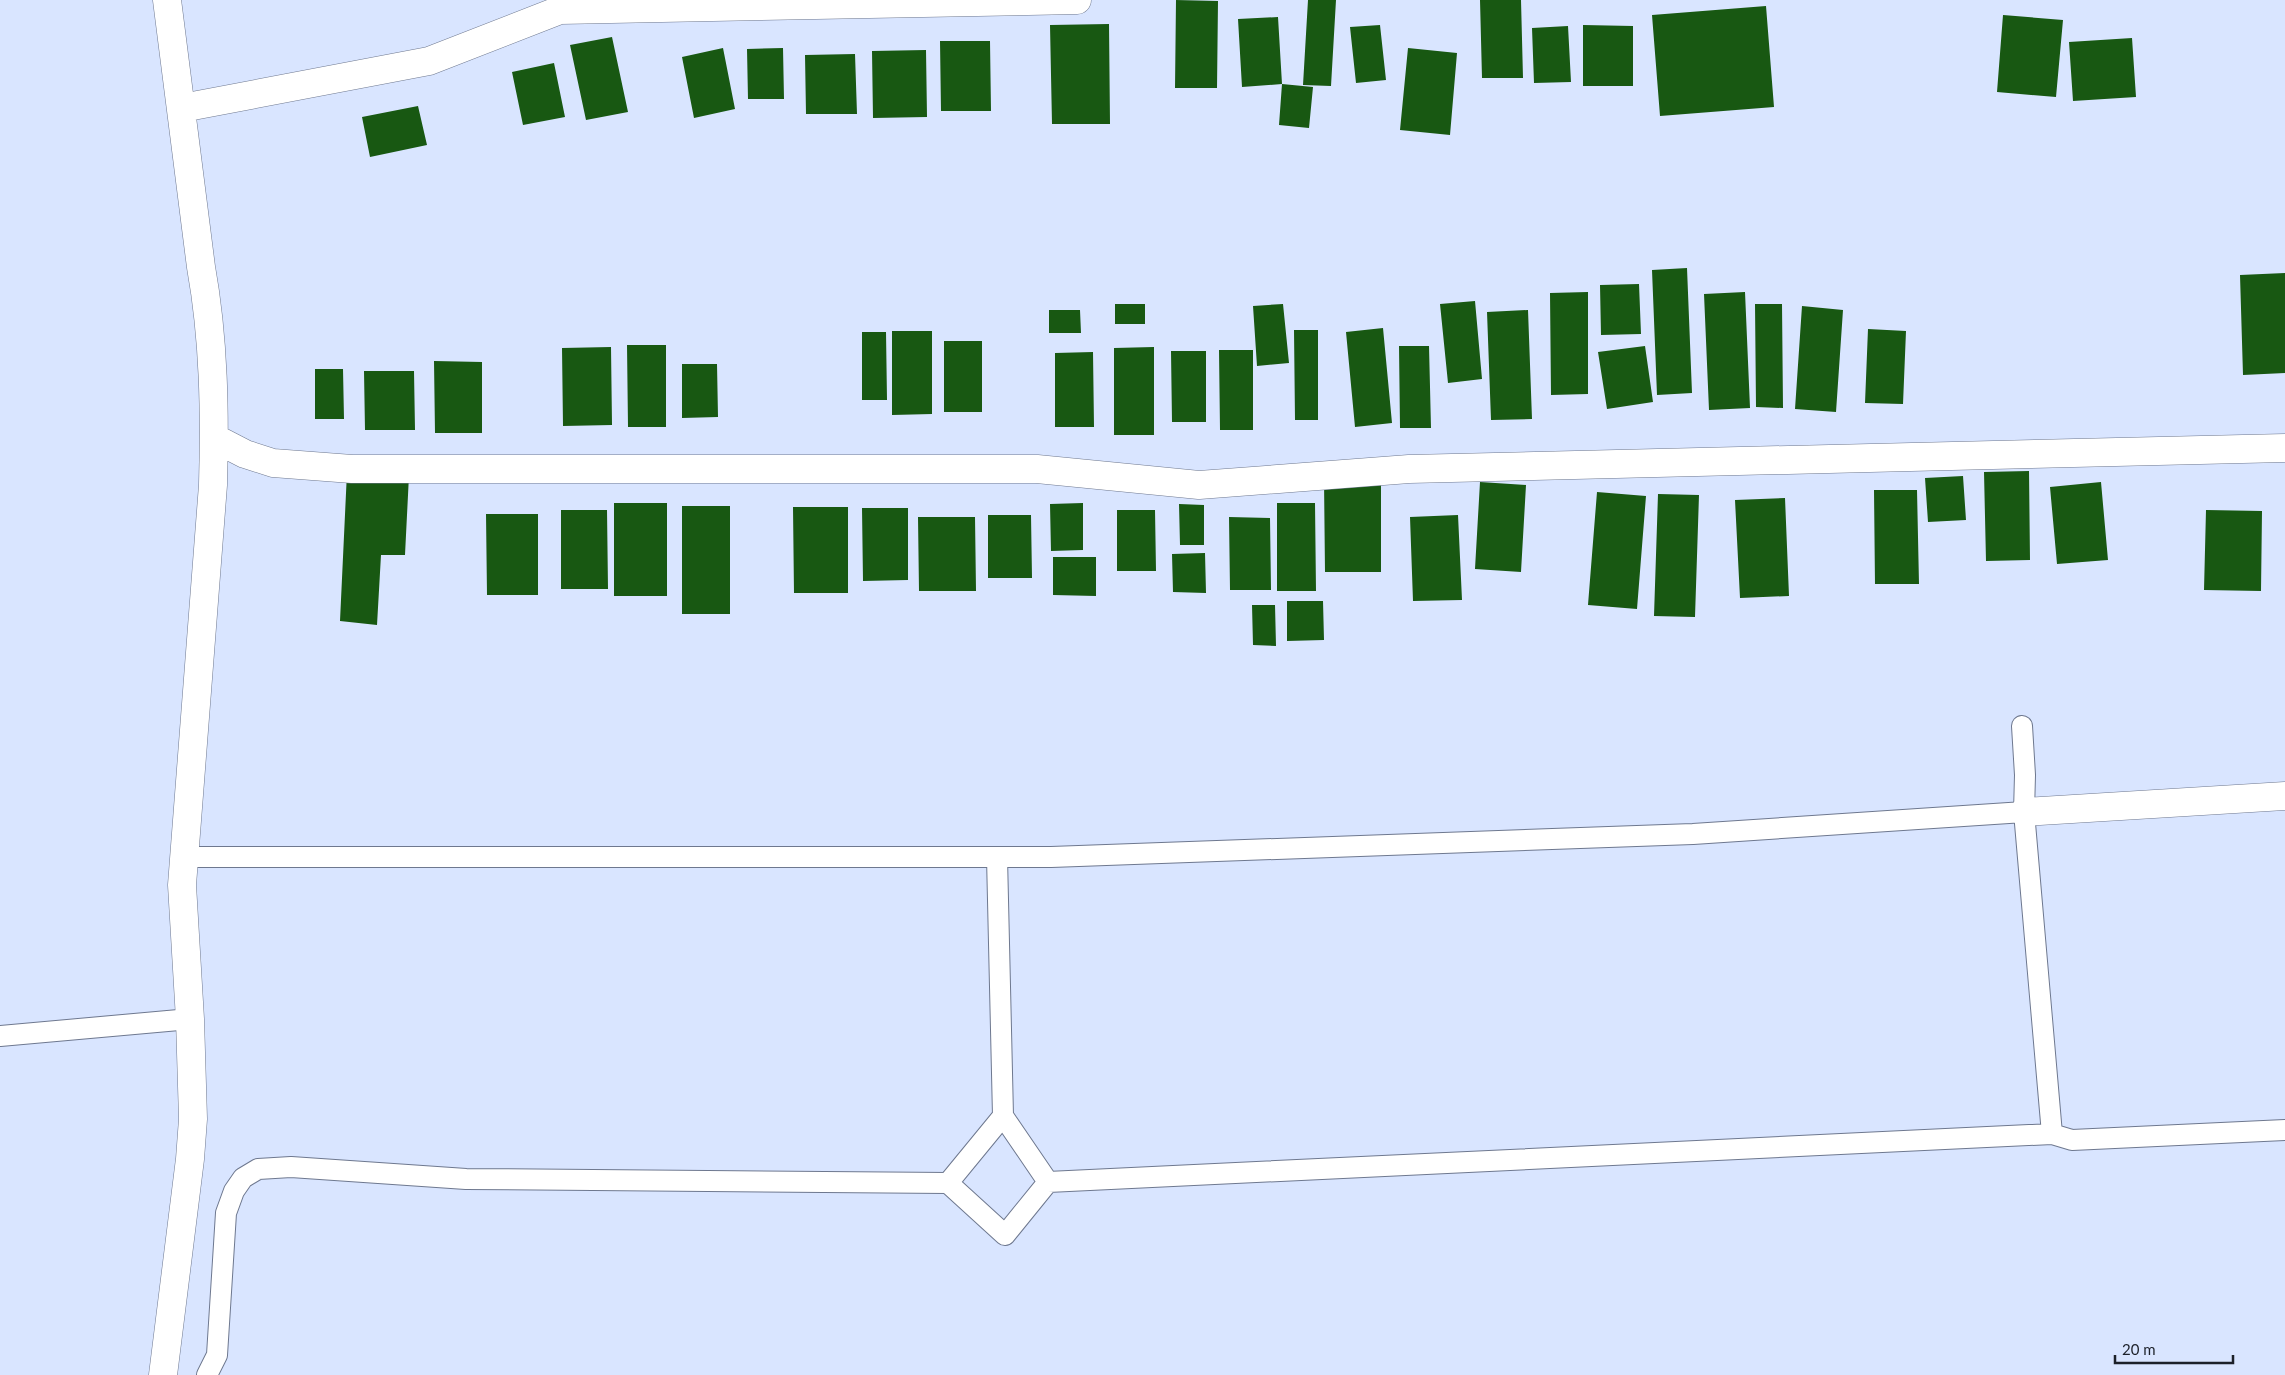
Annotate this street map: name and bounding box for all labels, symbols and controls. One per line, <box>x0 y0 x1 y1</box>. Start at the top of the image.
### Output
scale bar <box>2115 1332 2232 1364</box>
text: 20 m <box>2122 1340 2156 1358</box>

